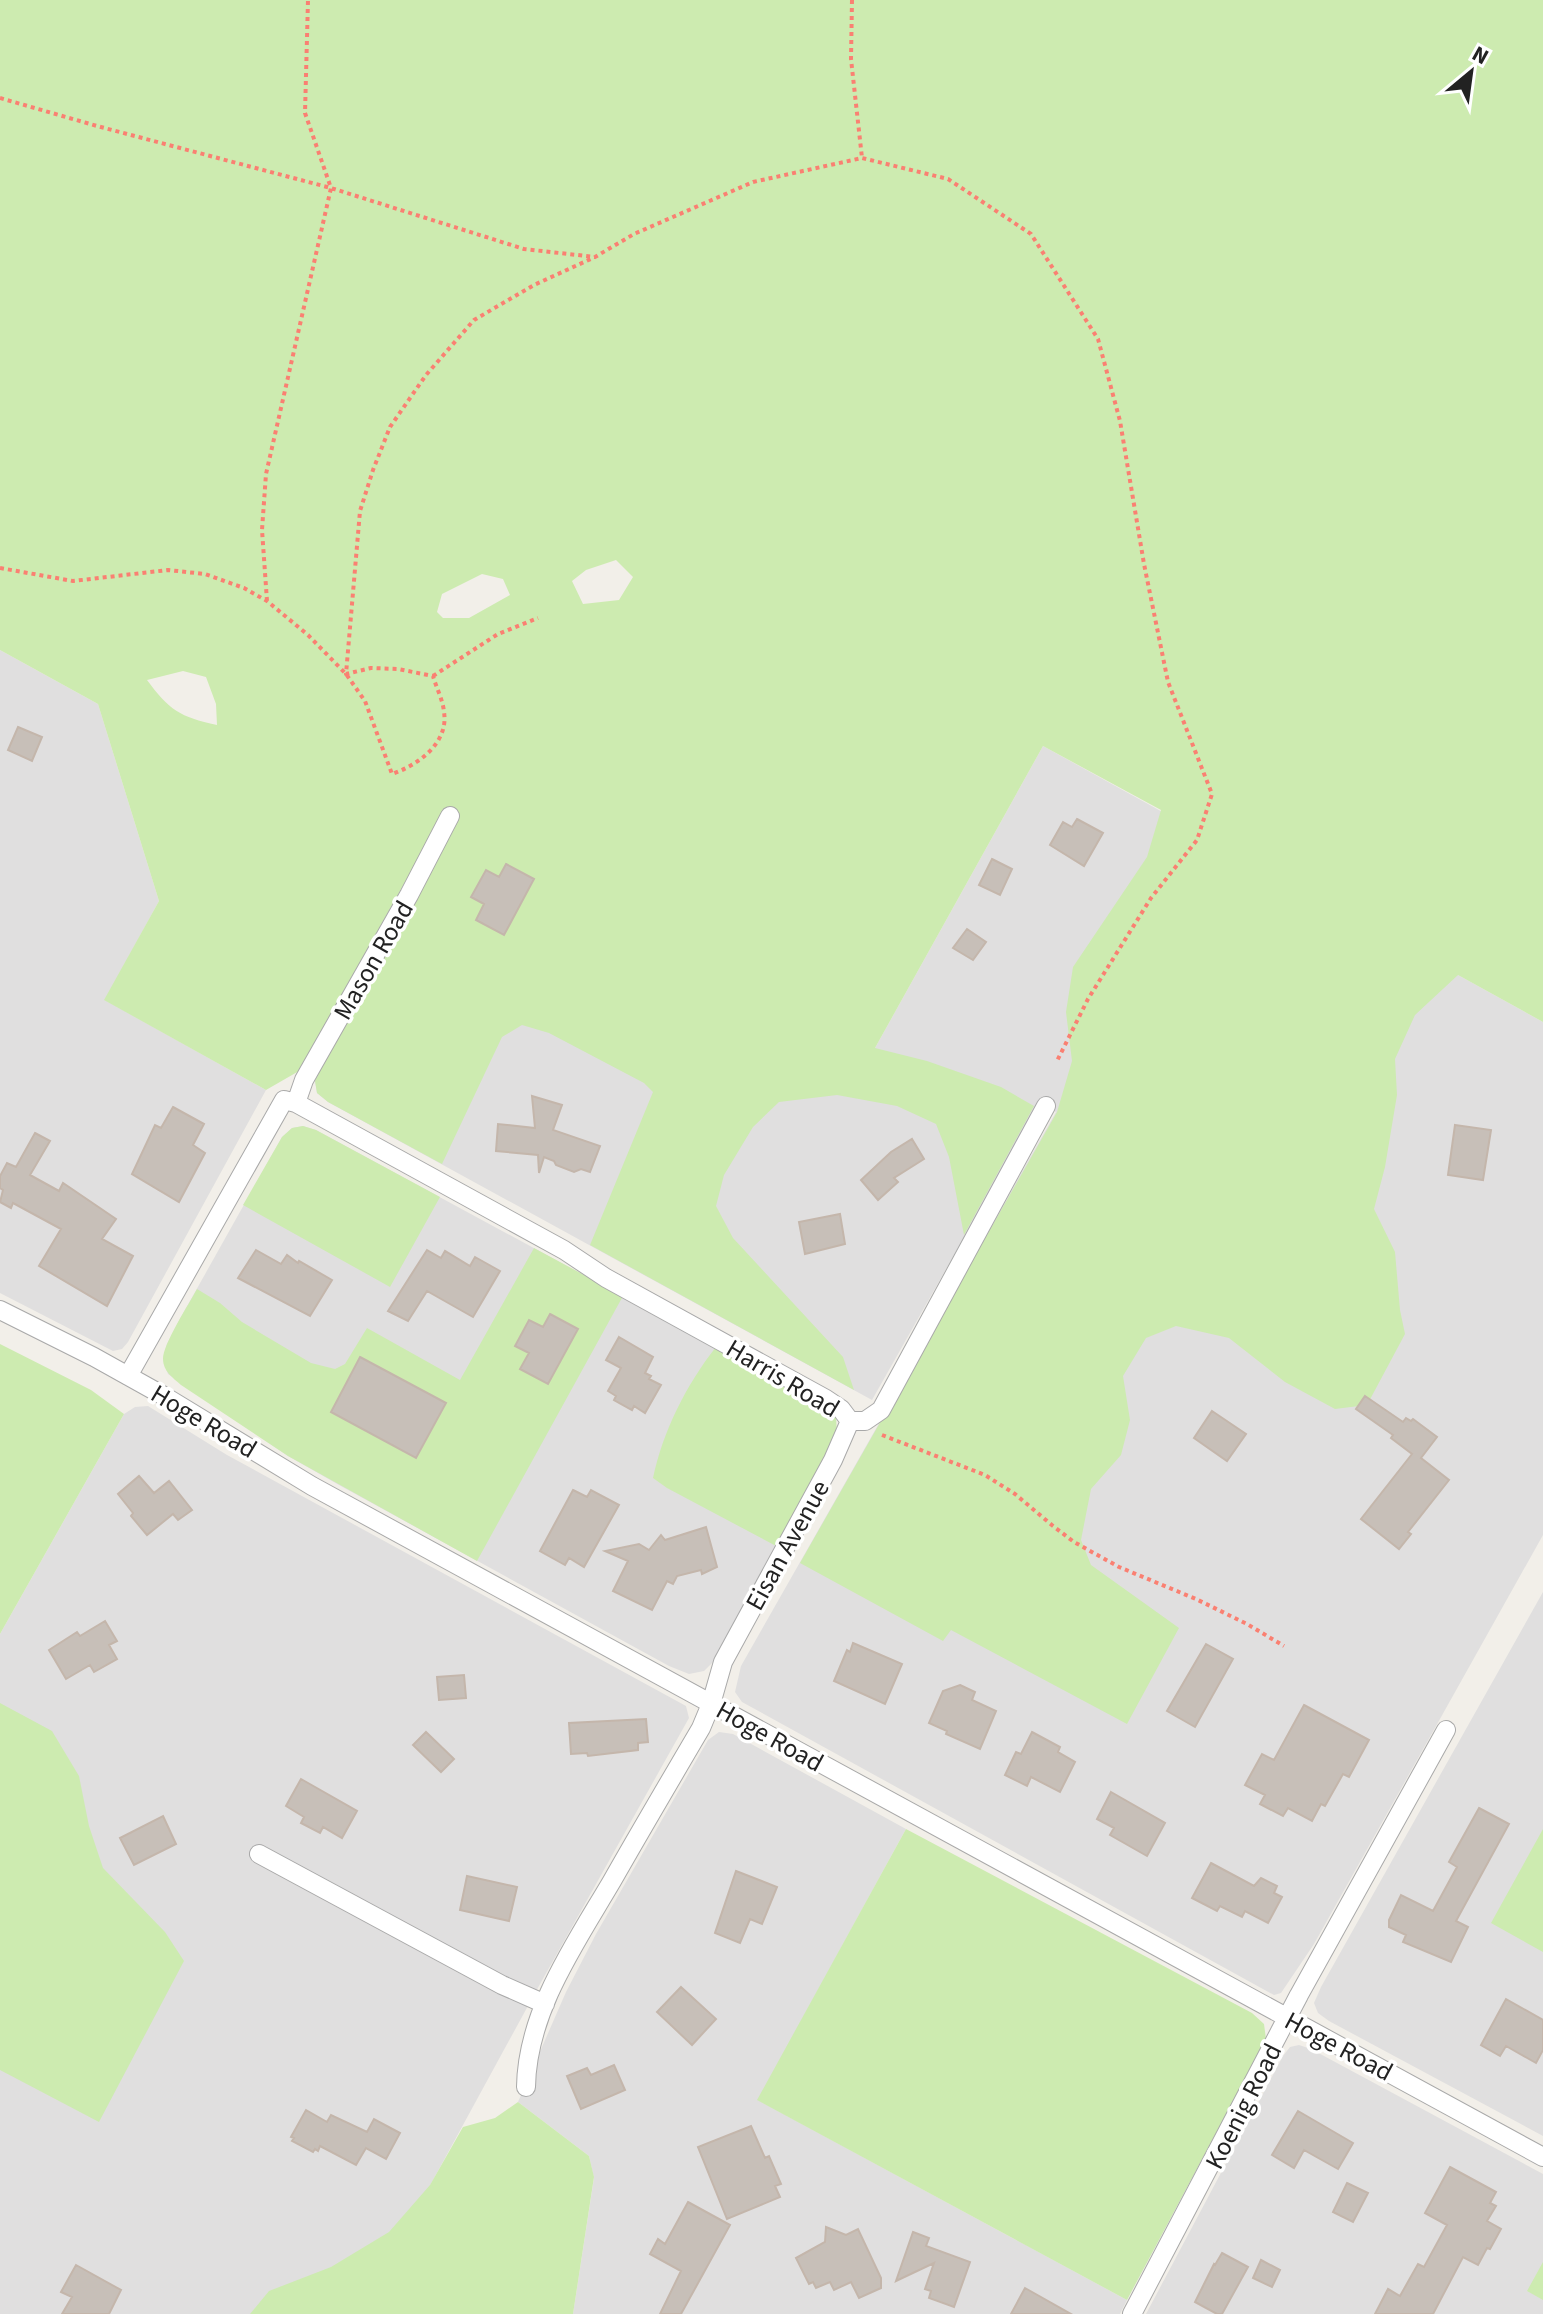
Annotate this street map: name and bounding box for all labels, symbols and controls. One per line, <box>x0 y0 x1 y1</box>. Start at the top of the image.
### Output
north arrow <box>1431 32 1511 112</box>
text: N <box>1466 38 1494 73</box>
street label: Mason Road <box>324 894 423 1027</box>
street label: Harris Road <box>719 1330 846 1427</box>
street label: Hoge Road <box>144 1375 264 1468</box>
street label: Eisan Avenue <box>736 1473 838 1617</box>
street label: Hoge Road <box>709 1692 830 1781</box>
street label: Hoge Road <box>1278 2002 1399 2090</box>
street label: Koenig Road <box>1196 2037 1291 2175</box>

